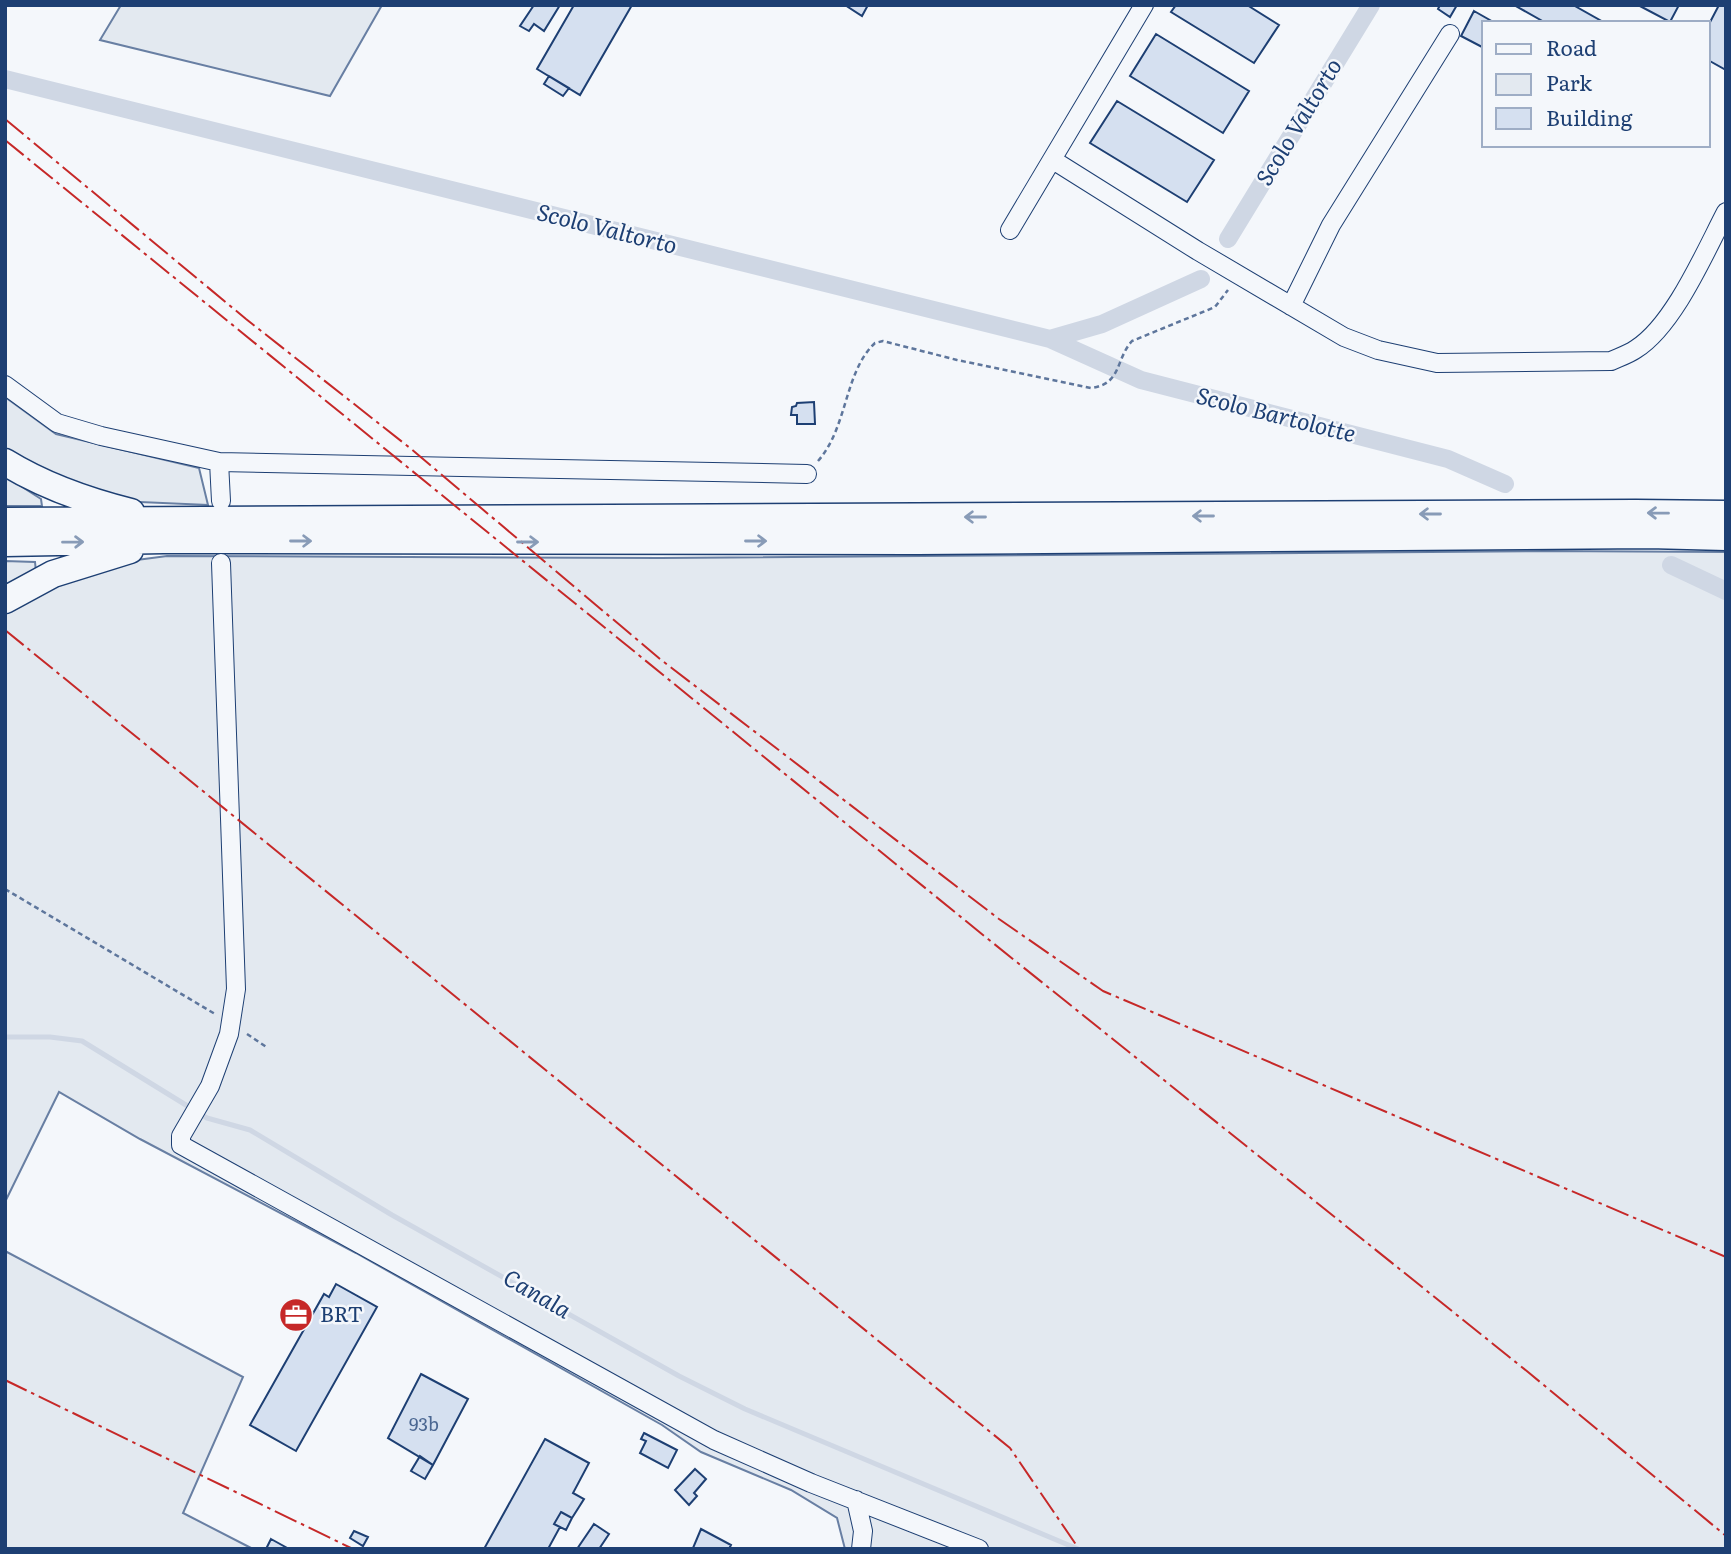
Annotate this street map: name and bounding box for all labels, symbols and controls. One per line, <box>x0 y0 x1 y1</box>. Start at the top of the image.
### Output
legend <box>1482 21 1710 147</box>
text: Road <box>1546 31 1597 62</box>
water label: Scolo Valtorto <box>1246 51 1349 191</box>
text: Park <box>1546 66 1592 97</box>
text: Building <box>1546 101 1633 132</box>
water label: Scolo Valtorto <box>534 193 681 261</box>
water label: Scolo Bartolotte <box>1193 377 1360 449</box>
one-way arrow <box>1646 506 1669 520</box>
one-way arrow <box>1419 507 1442 521</box>
one-way arrow <box>1191 509 1214 523</box>
one-way arrow <box>964 510 987 524</box>
one-way arrow <box>289 534 312 548</box>
one-way arrow <box>744 534 767 548</box>
one-way arrow <box>62 535 85 548</box>
one-way arrow <box>517 535 540 549</box>
water label: Canala <box>498 1259 578 1325</box>
office icon: BRT <box>277 1296 315 1334</box>
place label: BRT <box>320 1297 363 1328</box>
house number: 93b <box>409 1410 439 1437</box>

